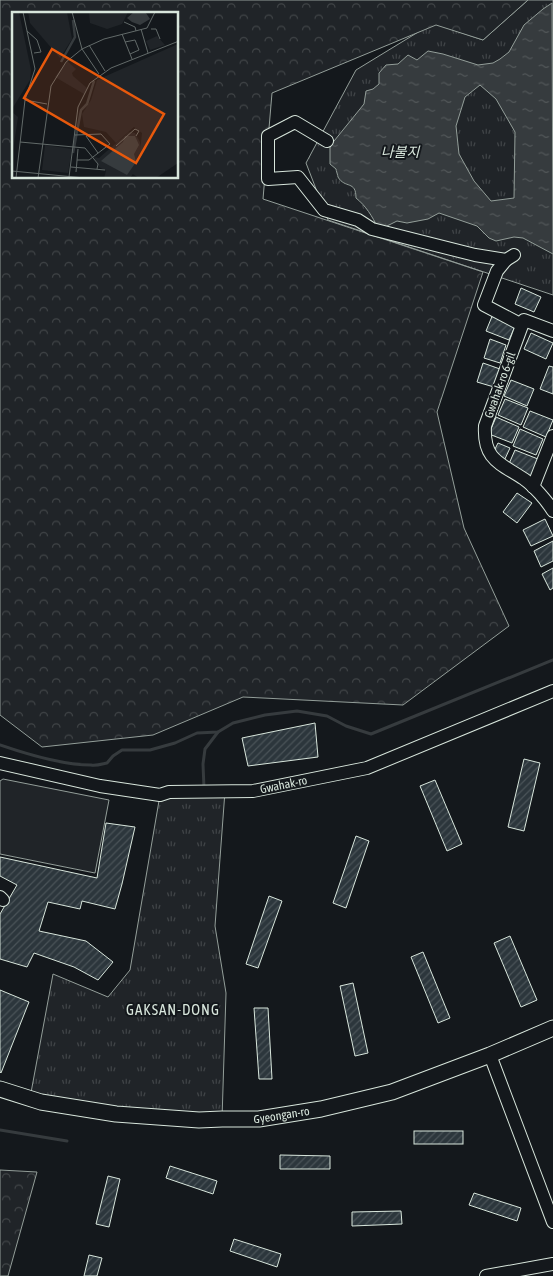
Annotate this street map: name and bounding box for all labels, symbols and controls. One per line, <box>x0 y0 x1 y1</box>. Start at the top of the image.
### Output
inset map <box>12 12 179 179</box>
water label: 나불지 <box>381 144 420 160</box>
street label: Gwahak-ro 6-gil <box>482 349 519 420</box>
street label: Gwahak-ro <box>259 773 309 796</box>
district label: GAKSAN-DONG <box>126 1001 220 1018</box>
street label: Gyeongan-ro <box>253 1104 311 1126</box>

